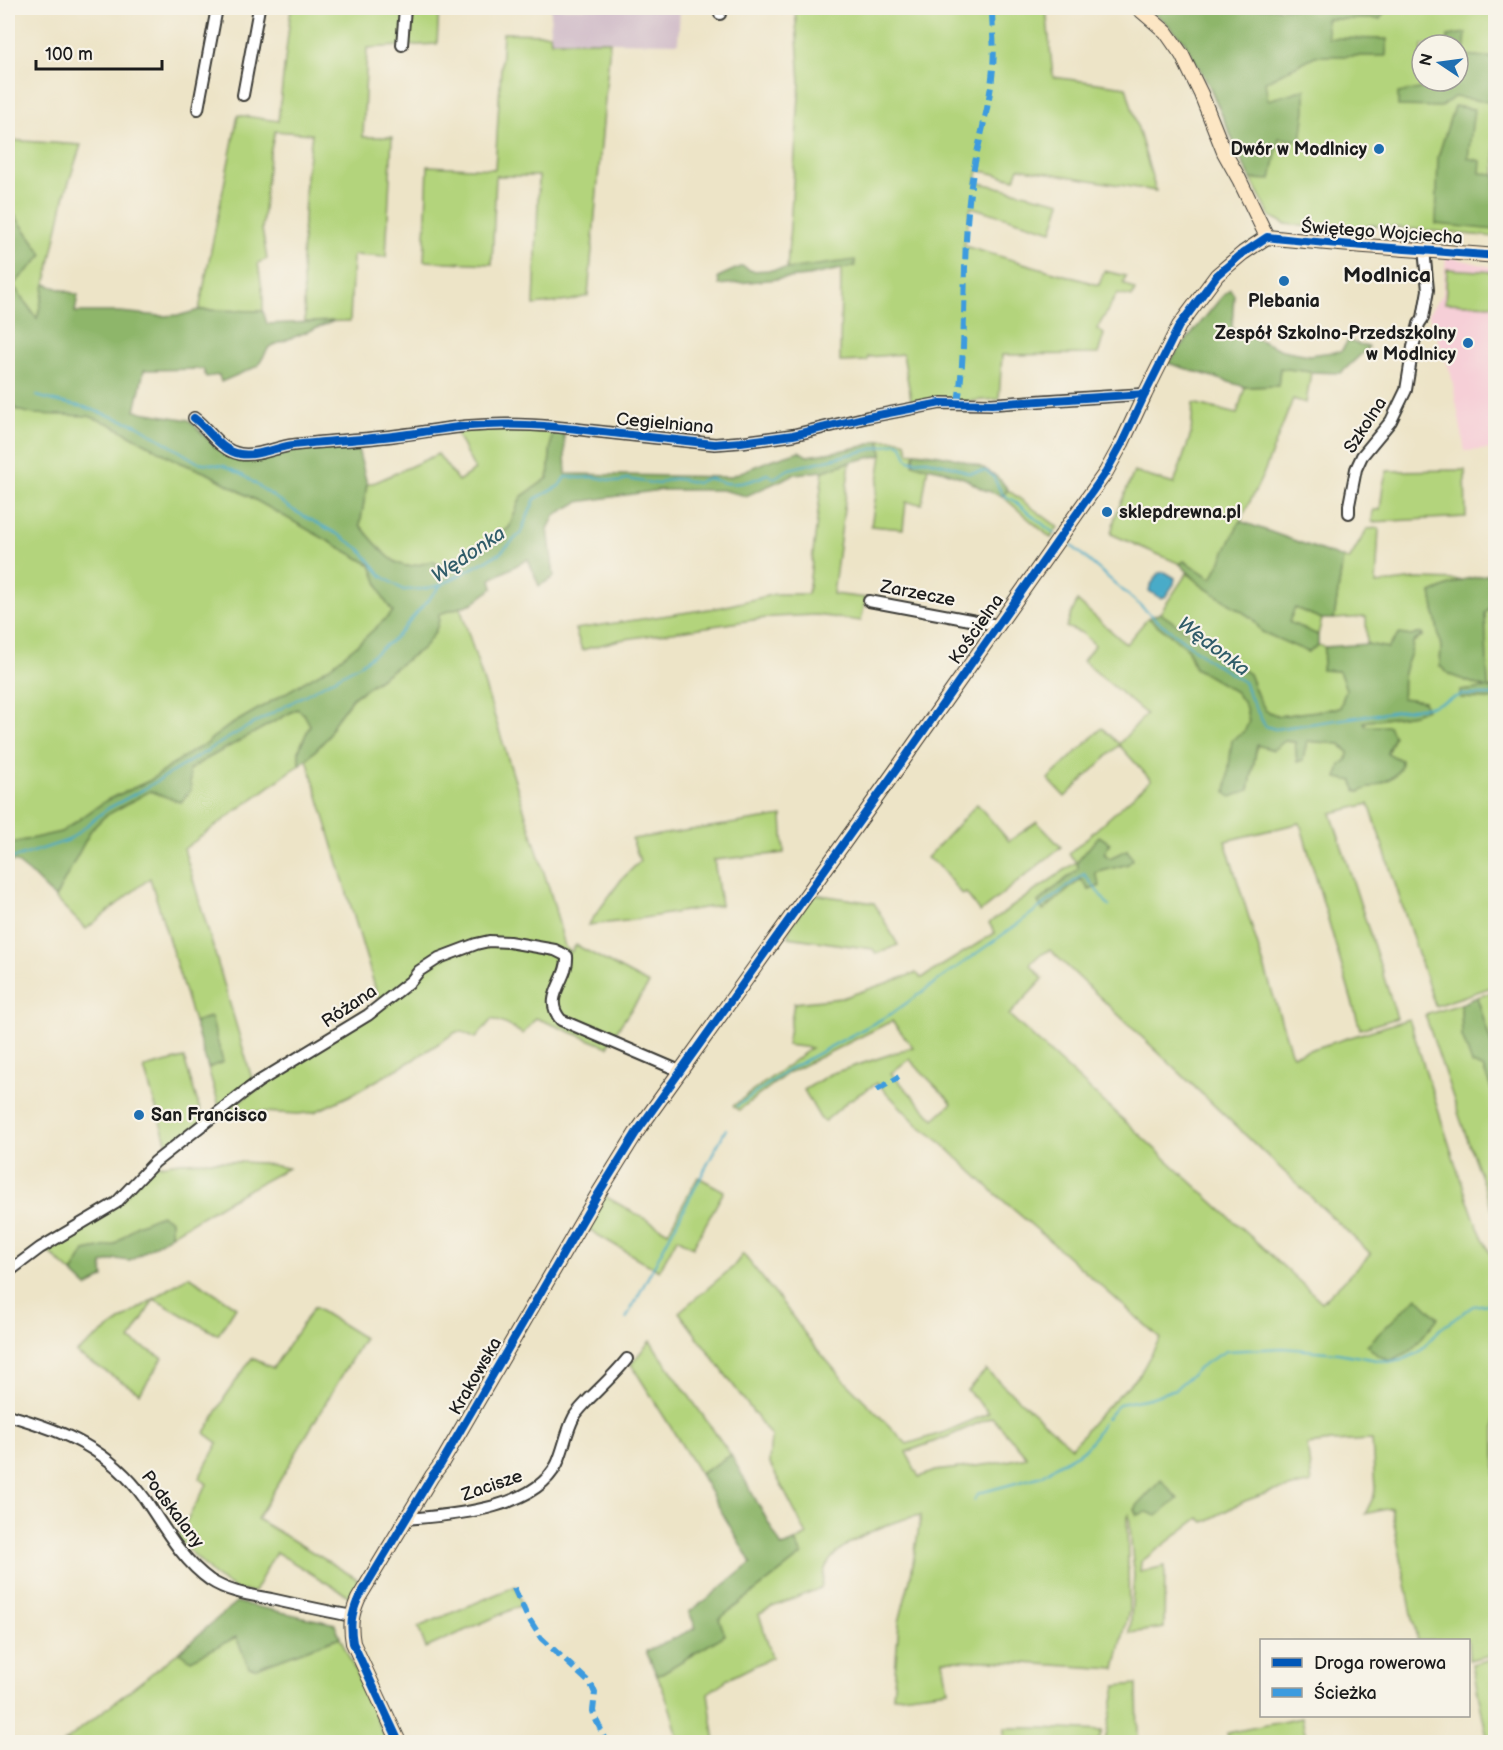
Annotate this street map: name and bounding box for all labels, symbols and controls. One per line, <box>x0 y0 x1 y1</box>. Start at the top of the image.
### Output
scale bar <box>36 33 162 71</box>
north arrow <box>1410 33 1470 93</box>
text: 100 m <box>45 44 93 65</box>
text: N <box>1416 52 1437 68</box>
place label: Dwór w Modlnicy <box>1231 139 1368 160</box>
marker: Dwór w Modlnicy <box>1372 142 1386 156</box>
street label: Świętego Wojciecha <box>1300 214 1464 249</box>
district label: Modlnica <box>1343 263 1431 288</box>
marker: Plebania <box>1277 274 1291 288</box>
place label: Plebania <box>1248 291 1320 312</box>
place label: Zespół Szkolno-Przedszkolny w Modlnicy <box>1215 323 1457 365</box>
marker: Zespół Szkolno-Przedszkolny w Modlnicy <box>1461 336 1475 350</box>
street label: Szkolna <box>1340 393 1391 457</box>
street label: Cegielniana <box>615 409 715 438</box>
place label: sklepdrewna.pl <box>1119 502 1241 523</box>
marker: sklepdrewna.pl <box>1100 505 1114 519</box>
water label: Wędonka <box>427 521 510 588</box>
street label: Zarzecze <box>878 576 957 611</box>
street label: Kościelna <box>945 590 1008 668</box>
water label: Wędonka <box>1173 612 1254 682</box>
street label: Różana <box>318 980 381 1032</box>
place label: San Francisco <box>151 1105 267 1126</box>
marker: San Francisco <box>132 1108 146 1122</box>
street label: Krakowska <box>445 1334 506 1419</box>
street label: Zacisze <box>458 1465 526 1506</box>
street label: Podskalany <box>137 1467 209 1553</box>
legend <box>1260 1639 1470 1717</box>
text: Droga rowerowa <box>1314 1653 1446 1674</box>
text: Ścieżka <box>1314 1681 1377 1704</box>

